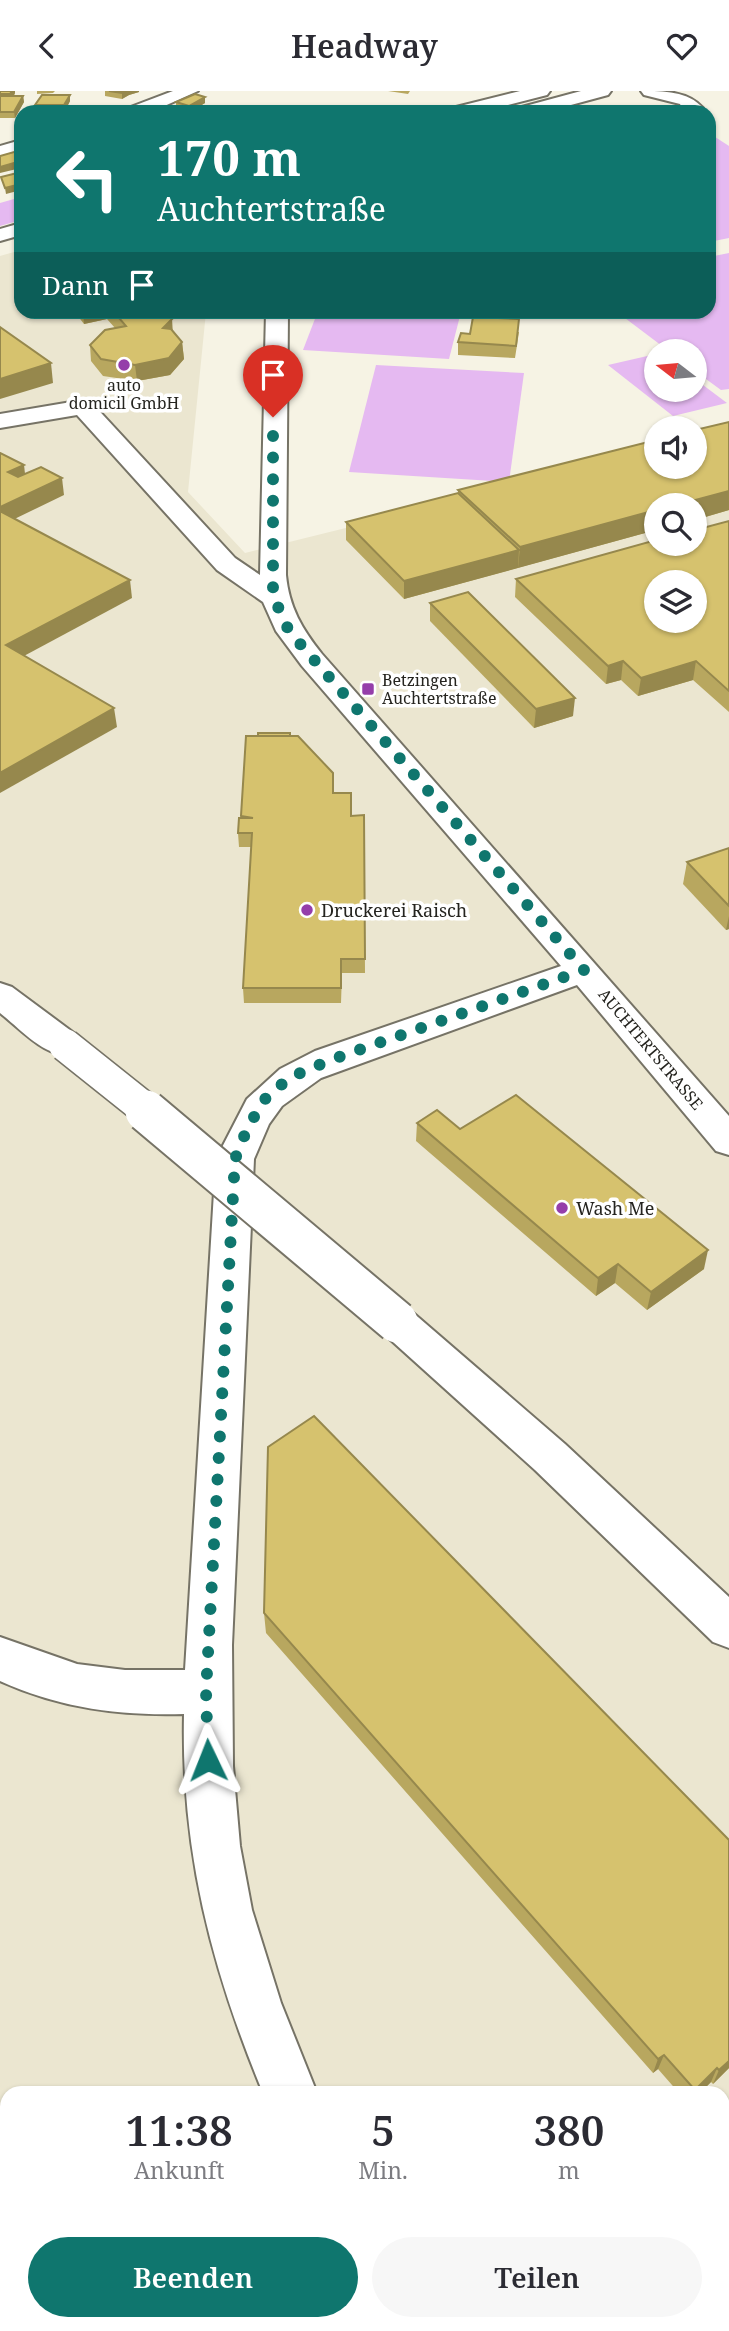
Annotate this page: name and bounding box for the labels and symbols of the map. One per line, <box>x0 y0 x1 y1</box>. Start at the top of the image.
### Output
north arrow <box>644 339 707 403</box>
pin <box>243 345 303 417</box>
marker: auto domicil GmbH <box>116 357 132 373</box>
place label: auto domicil GmbH <box>69 374 180 414</box>
place label: Betzingen Auchtertstraße <box>382 669 497 709</box>
marker: Betzingen Auchtertstraße <box>360 681 376 697</box>
place label: Druckerei Raisch <box>321 898 467 922</box>
marker: Druckerei Raisch <box>299 902 315 918</box>
street label: AUCHTERTSTRASSE <box>594 984 708 1114</box>
place label: Wash Me <box>576 1196 654 1220</box>
marker: Wash Me <box>554 1200 570 1216</box>
position arrow <box>171 1723 245 1797</box>

